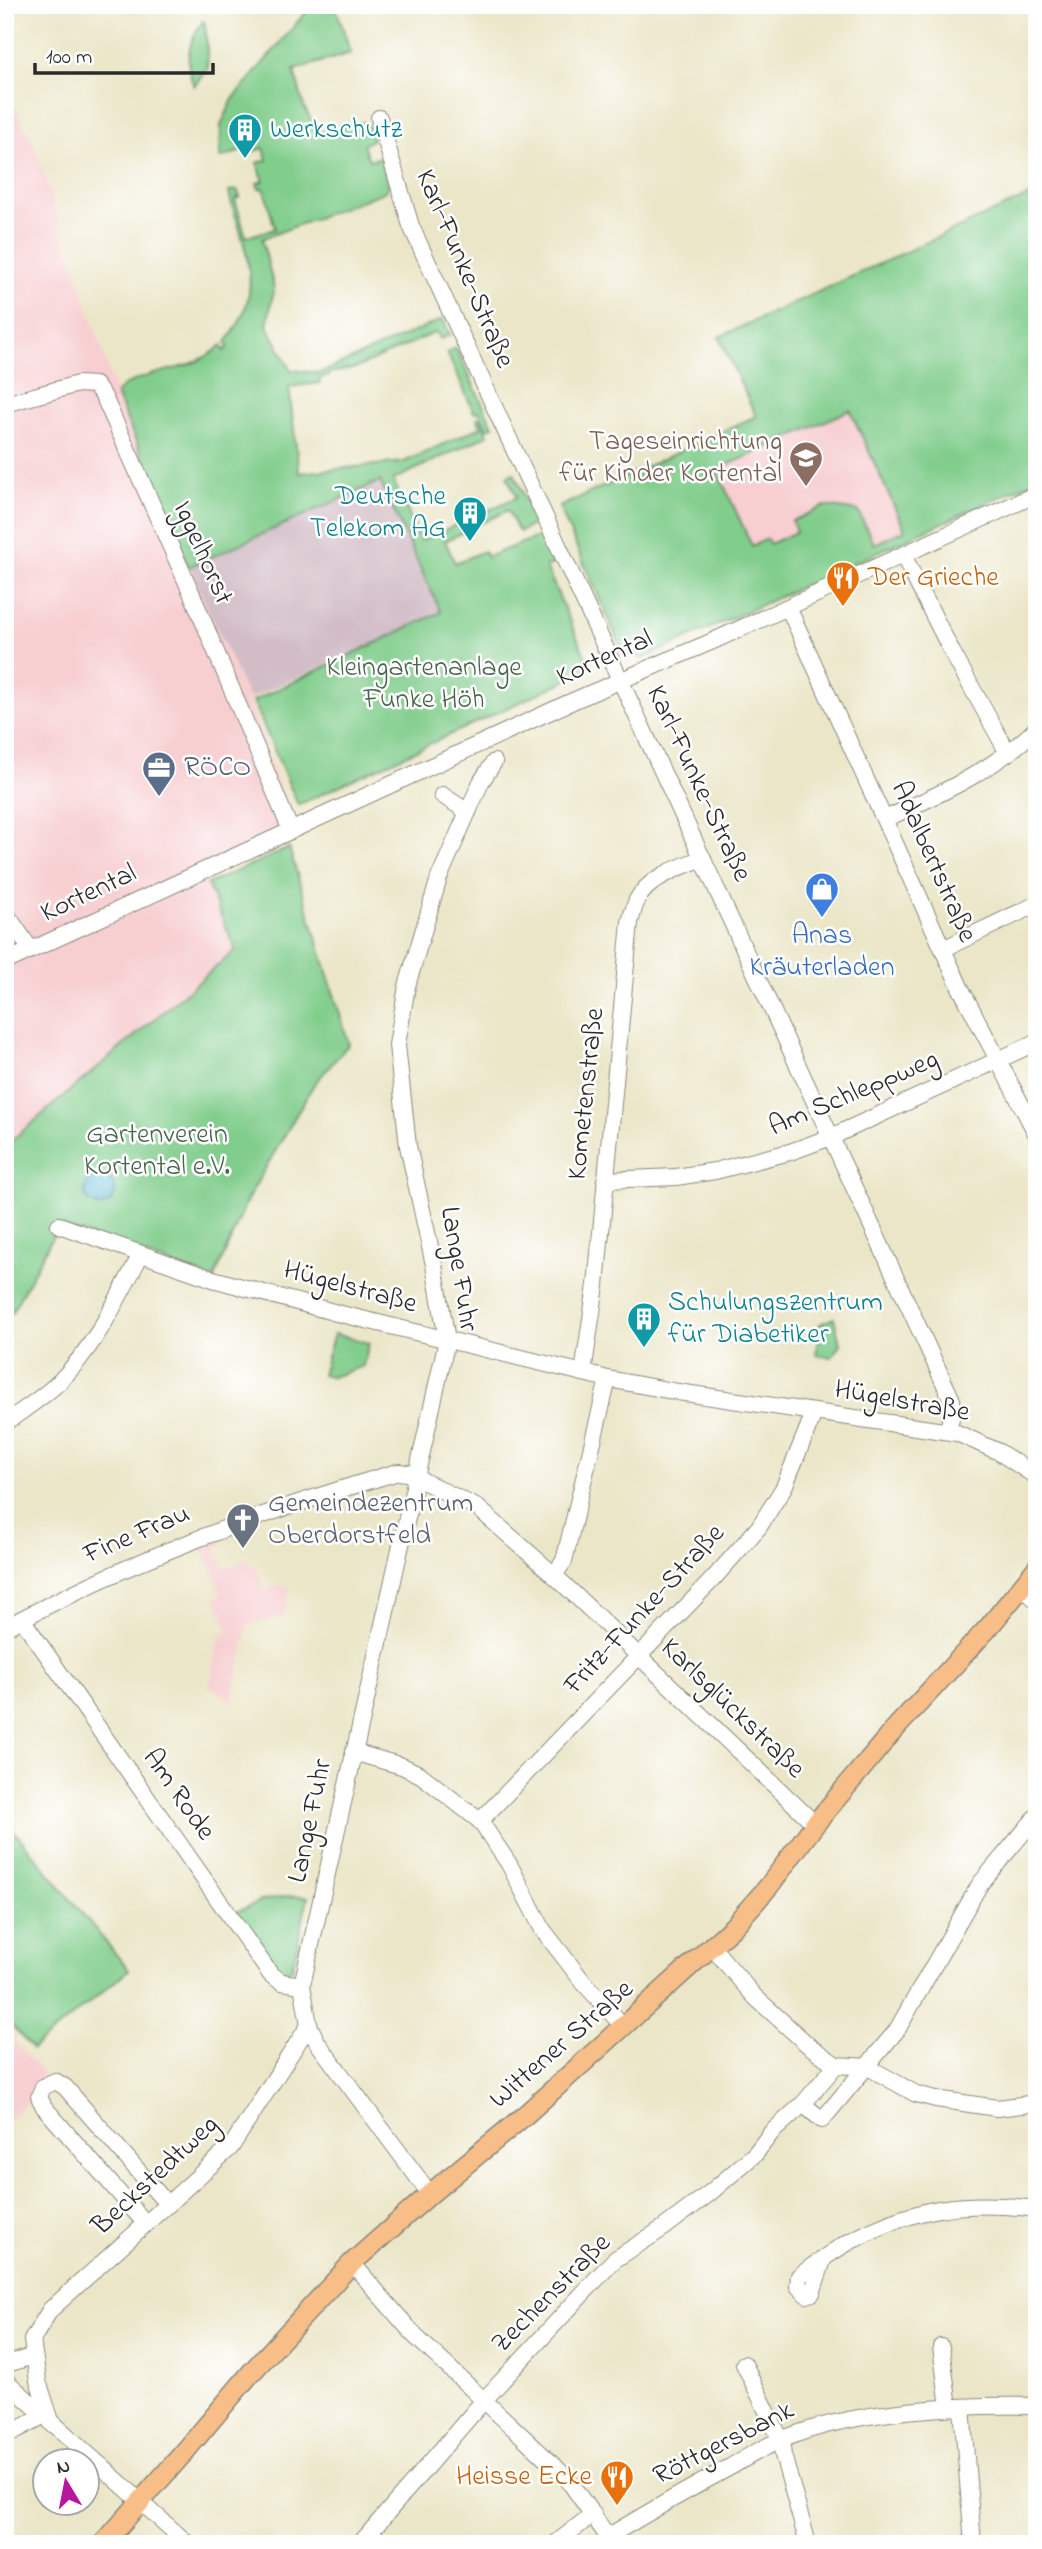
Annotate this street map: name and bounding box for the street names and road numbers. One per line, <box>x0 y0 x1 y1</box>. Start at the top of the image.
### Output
street label: Karl-Funke-Straße <box>404 163 525 375</box>
street label: Iggelhorst <box>161 495 243 611</box>
street label: Kortental <box>550 620 660 698</box>
street label: Karl-Funke-Straße <box>635 679 762 889</box>
street label: Adalbertstraße <box>879 775 987 950</box>
street label: Kortental <box>34 854 144 934</box>
street label: Kometenstraße <box>558 1005 616 1182</box>
street label: Am Schleppweg <box>763 1040 945 1148</box>
street label: Lange Fuhr <box>428 1204 488 1335</box>
street label: Hügelstraße <box>279 1251 422 1326</box>
street label: Hügelstraße <box>831 1370 973 1434</box>
street label: Fine Frau <box>76 1494 197 1576</box>
street label: Fritz-Funke-Straße <box>554 1515 736 1705</box>
street label: Karlsglückstraße <box>650 1629 814 1789</box>
street label: Am Rode <box>131 1741 225 1850</box>
street label: Lange Fuhr <box>278 1755 344 1887</box>
street label: Wittener Straße <box>481 1970 644 2119</box>
street label: Beckstedtweg <box>82 2106 229 2247</box>
street label: Zechenstraße <box>483 2224 622 2363</box>
street label: Röttgersbank <box>647 2391 802 2497</box>

